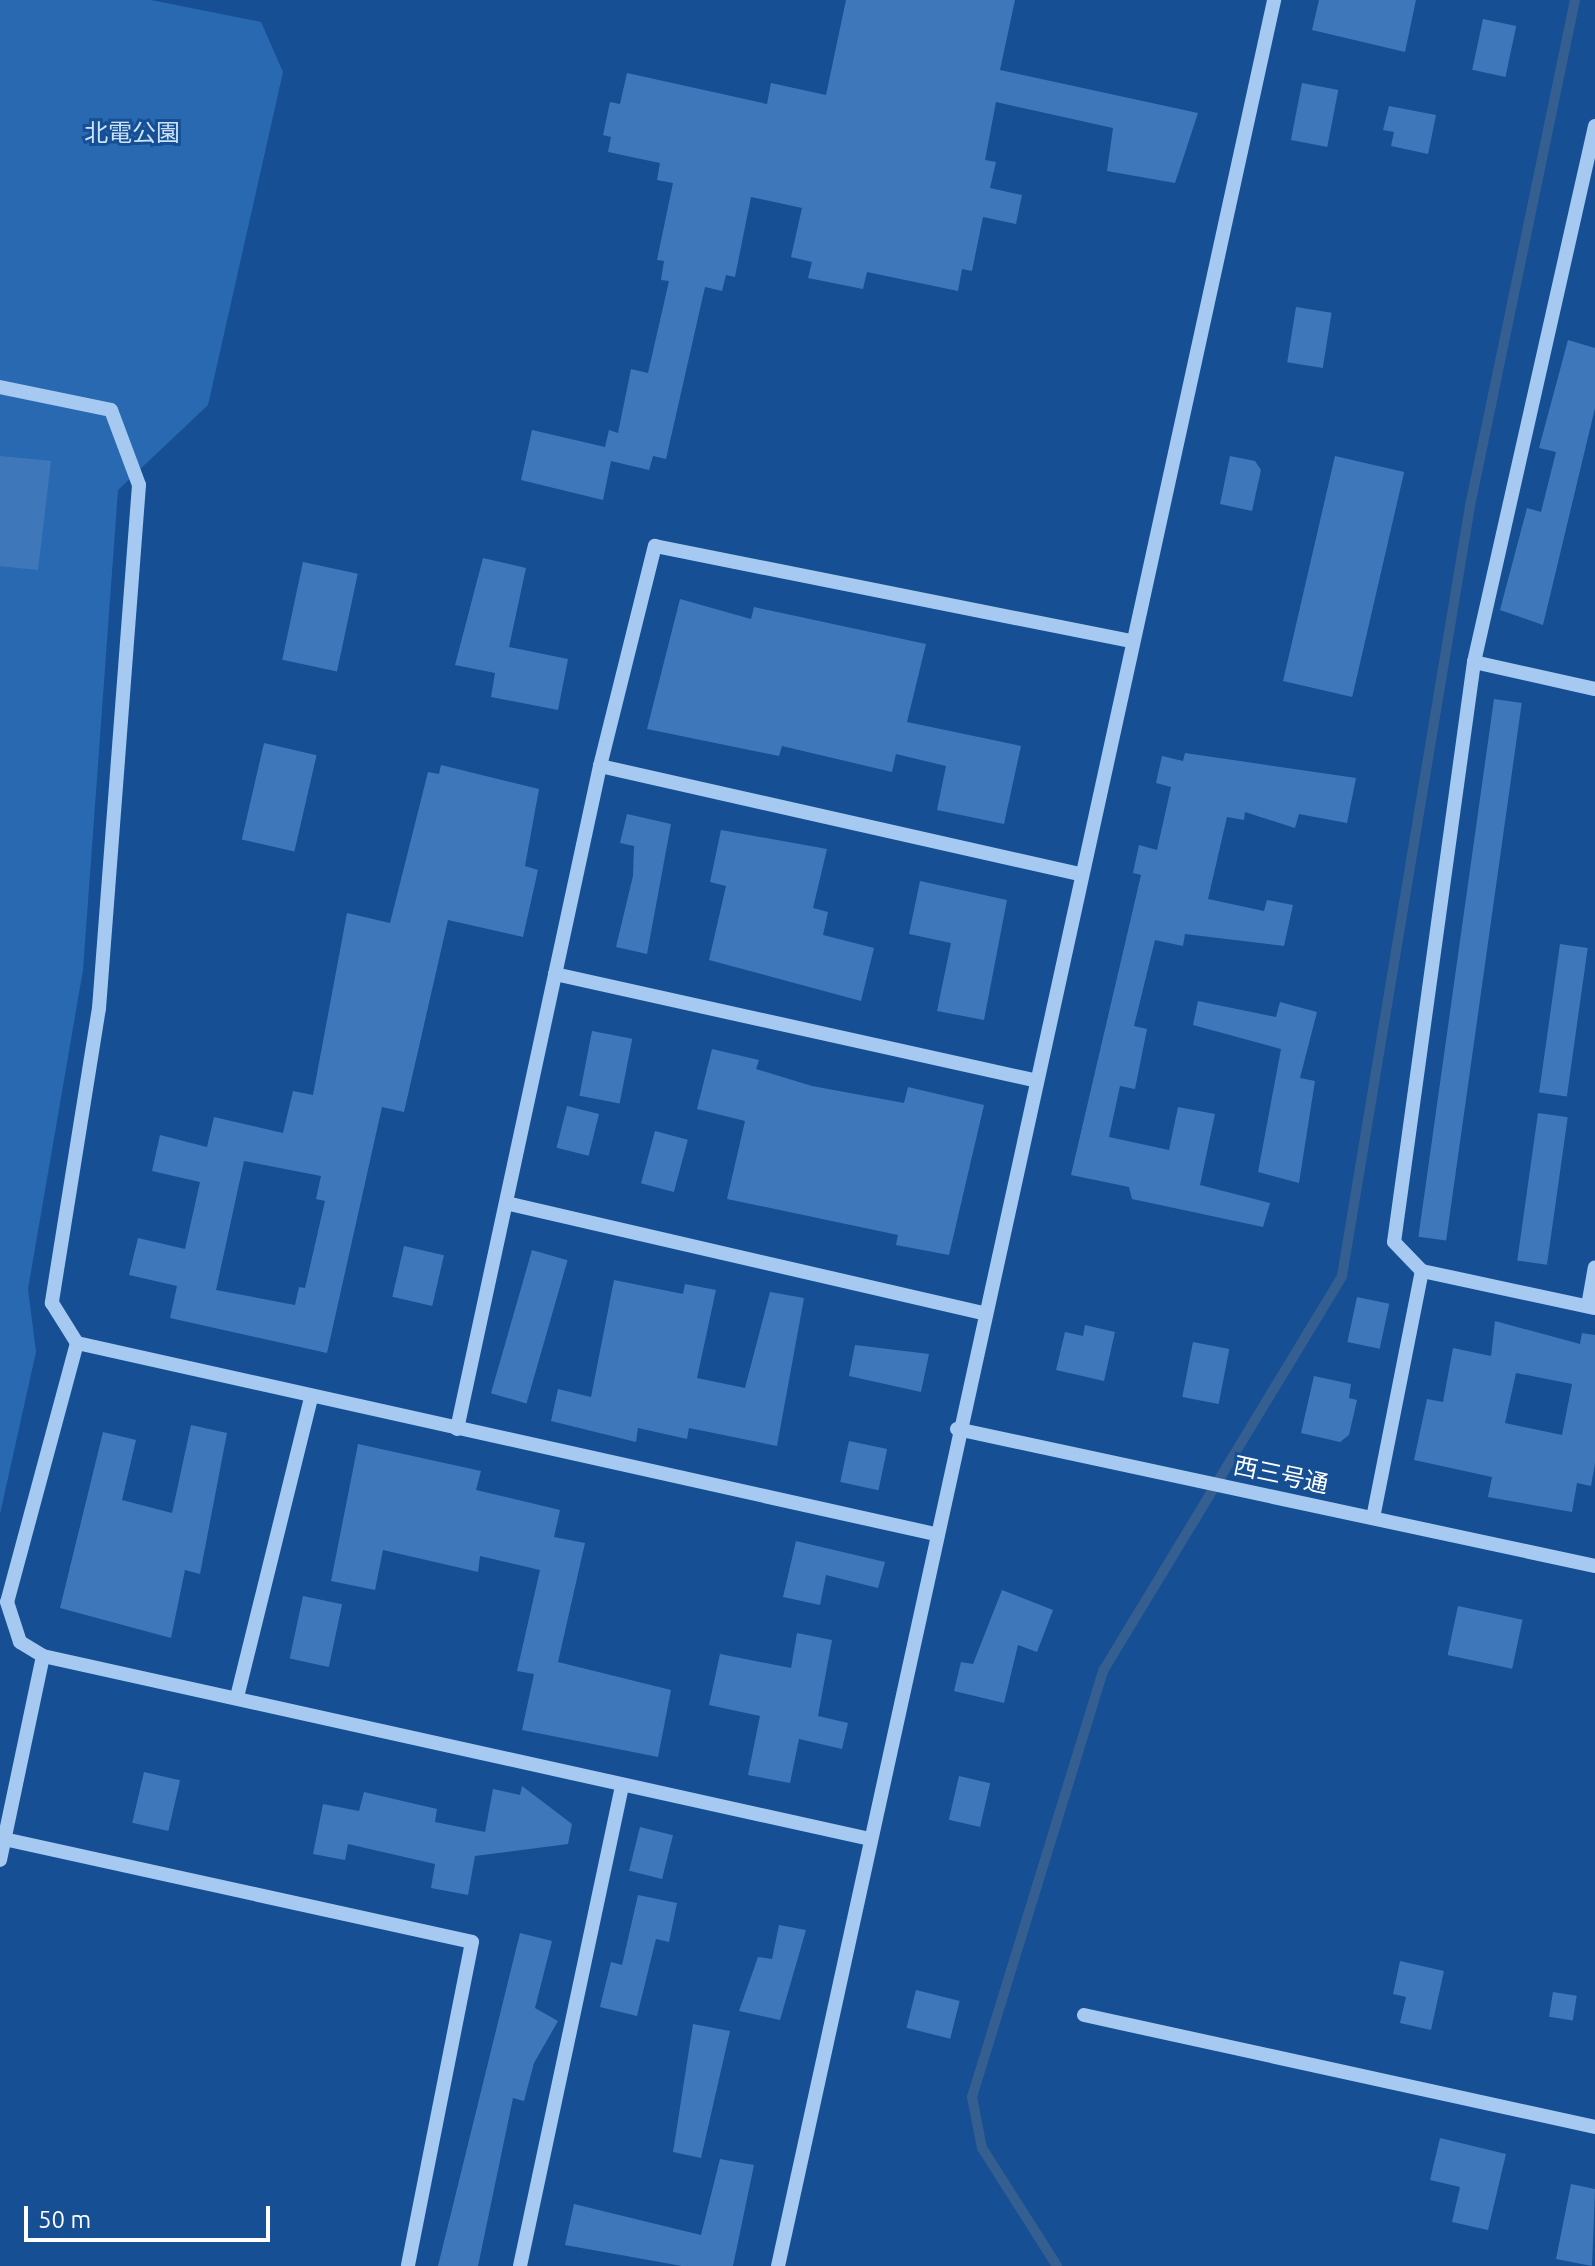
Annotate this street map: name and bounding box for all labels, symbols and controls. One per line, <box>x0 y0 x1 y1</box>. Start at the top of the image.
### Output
park label: 北電公園 <box>84 119 180 147</box>
street label: 西三号通 <box>1231 1451 1331 1499</box>
scale bar <box>28 2190 274 2240</box>
text: 50 m <box>38 2206 91 2233</box>

